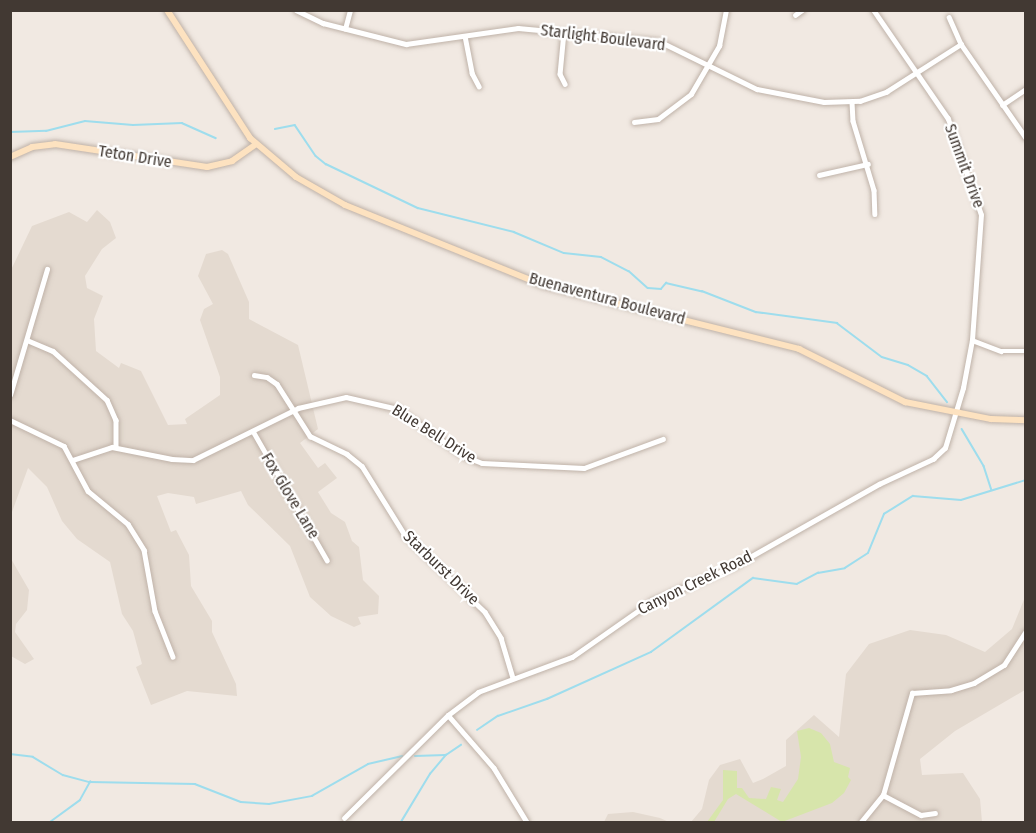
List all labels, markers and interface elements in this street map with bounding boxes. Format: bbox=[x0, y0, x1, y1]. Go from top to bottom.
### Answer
street label: Starlight Boulevard bbox=[539, 21, 667, 55]
street label: Summit Drive bbox=[940, 121, 988, 211]
street label: Teton Drive bbox=[97, 142, 173, 172]
street label: Buenaventura Boulevard bbox=[527, 269, 687, 329]
street label: Blue Bell Drive bbox=[388, 400, 480, 468]
street label: Fox Glove Lane bbox=[257, 449, 323, 543]
street label: Starburst Drive bbox=[399, 527, 483, 609]
street label: Canyon Creek Road bbox=[635, 547, 755, 619]

